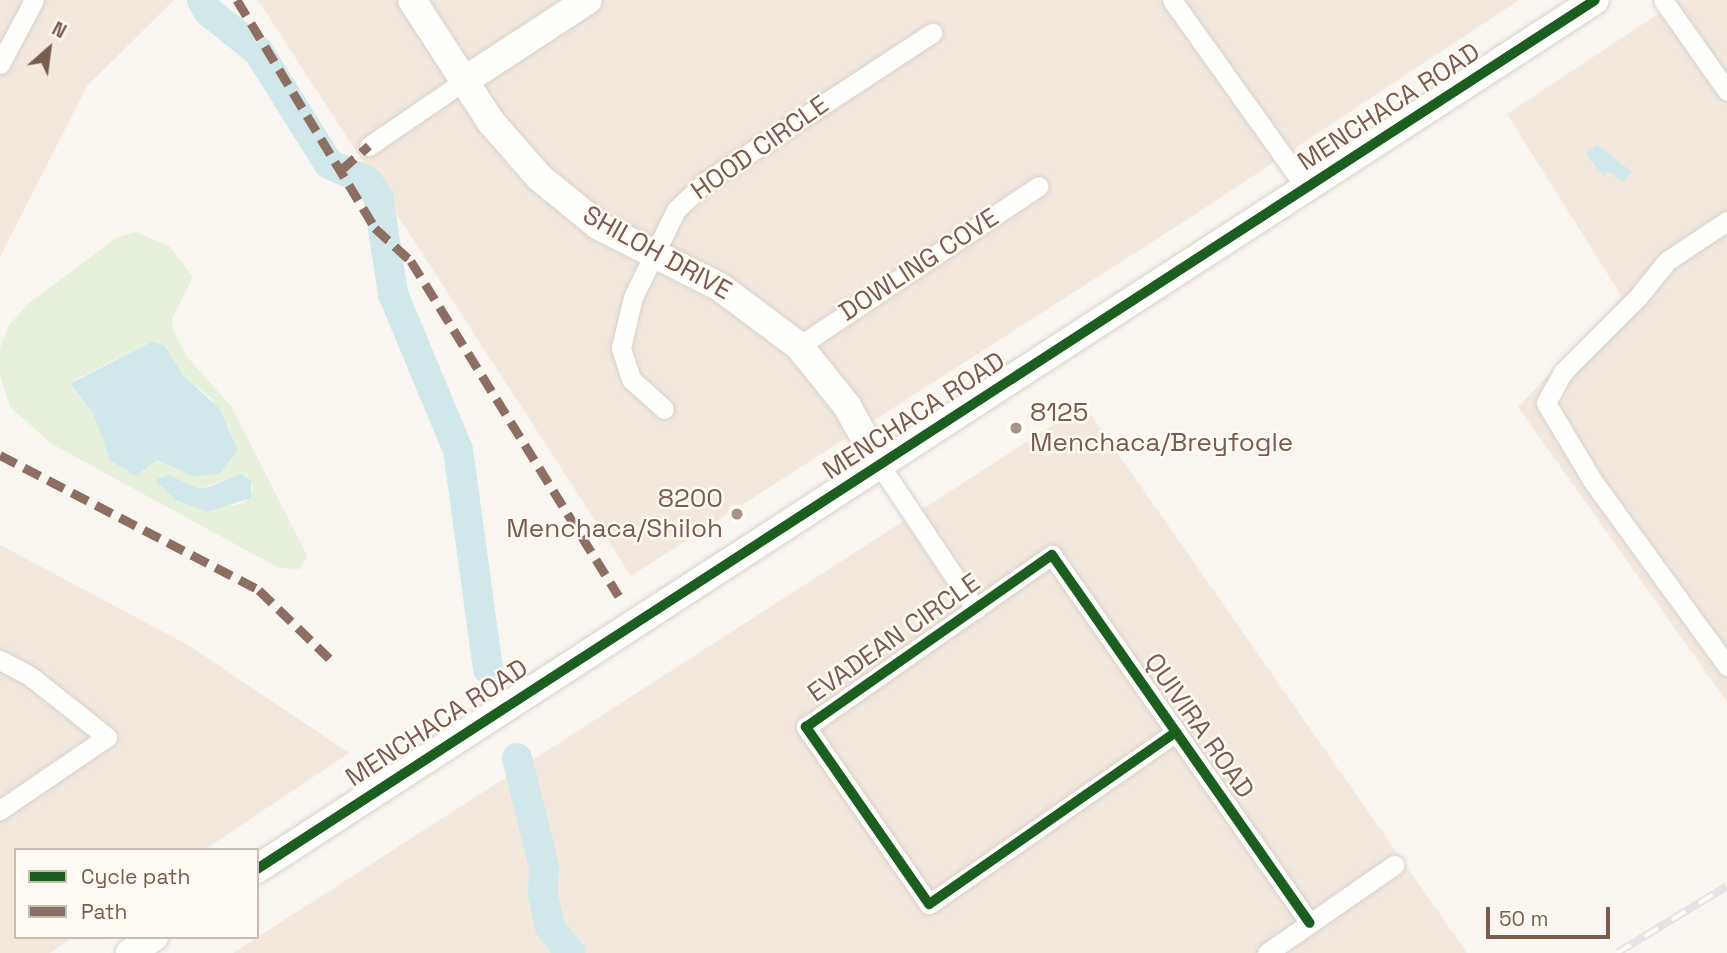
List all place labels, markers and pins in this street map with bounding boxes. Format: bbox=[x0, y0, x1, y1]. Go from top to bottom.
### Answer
place label: 8125 Menchaca/Breyfogle bbox=[1030, 397, 1293, 458]
marker: 8125 Menchaca/Breyfogle bbox=[1008, 420, 1024, 436]
place label: 8200 Menchaca/Shiloh bbox=[506, 483, 723, 544]
marker: 8200 Menchaca/Shiloh bbox=[729, 506, 745, 522]

